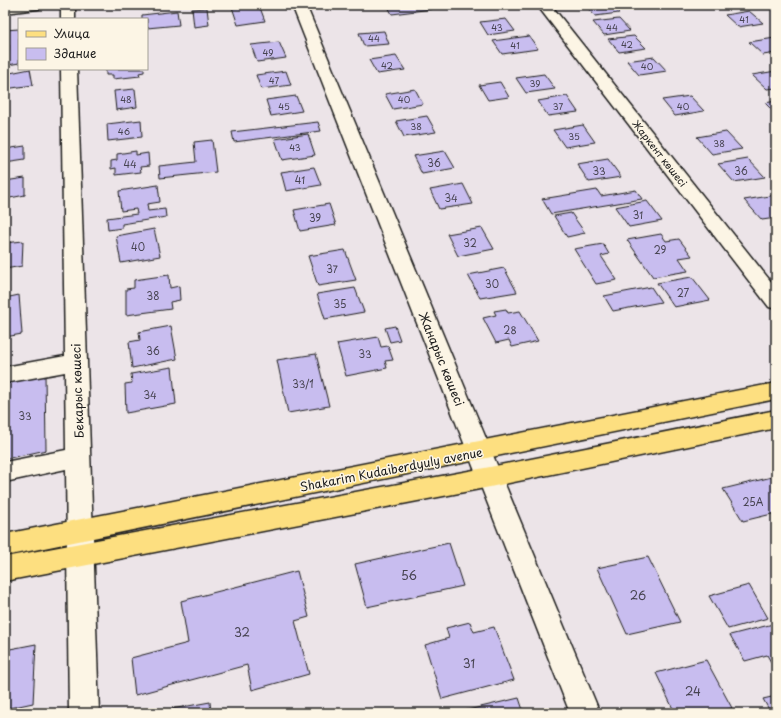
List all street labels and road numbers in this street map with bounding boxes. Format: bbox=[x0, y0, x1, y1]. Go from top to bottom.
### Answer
street label: Жаркент көшесі bbox=[629, 116, 691, 190]
street label: Жанарыс көшесі bbox=[415, 308, 469, 409]
street label: Бекарыс көшесі bbox=[66, 343, 88, 439]
street label: Shakarim Kudaiberdyuly avenue bbox=[298, 442, 484, 496]

